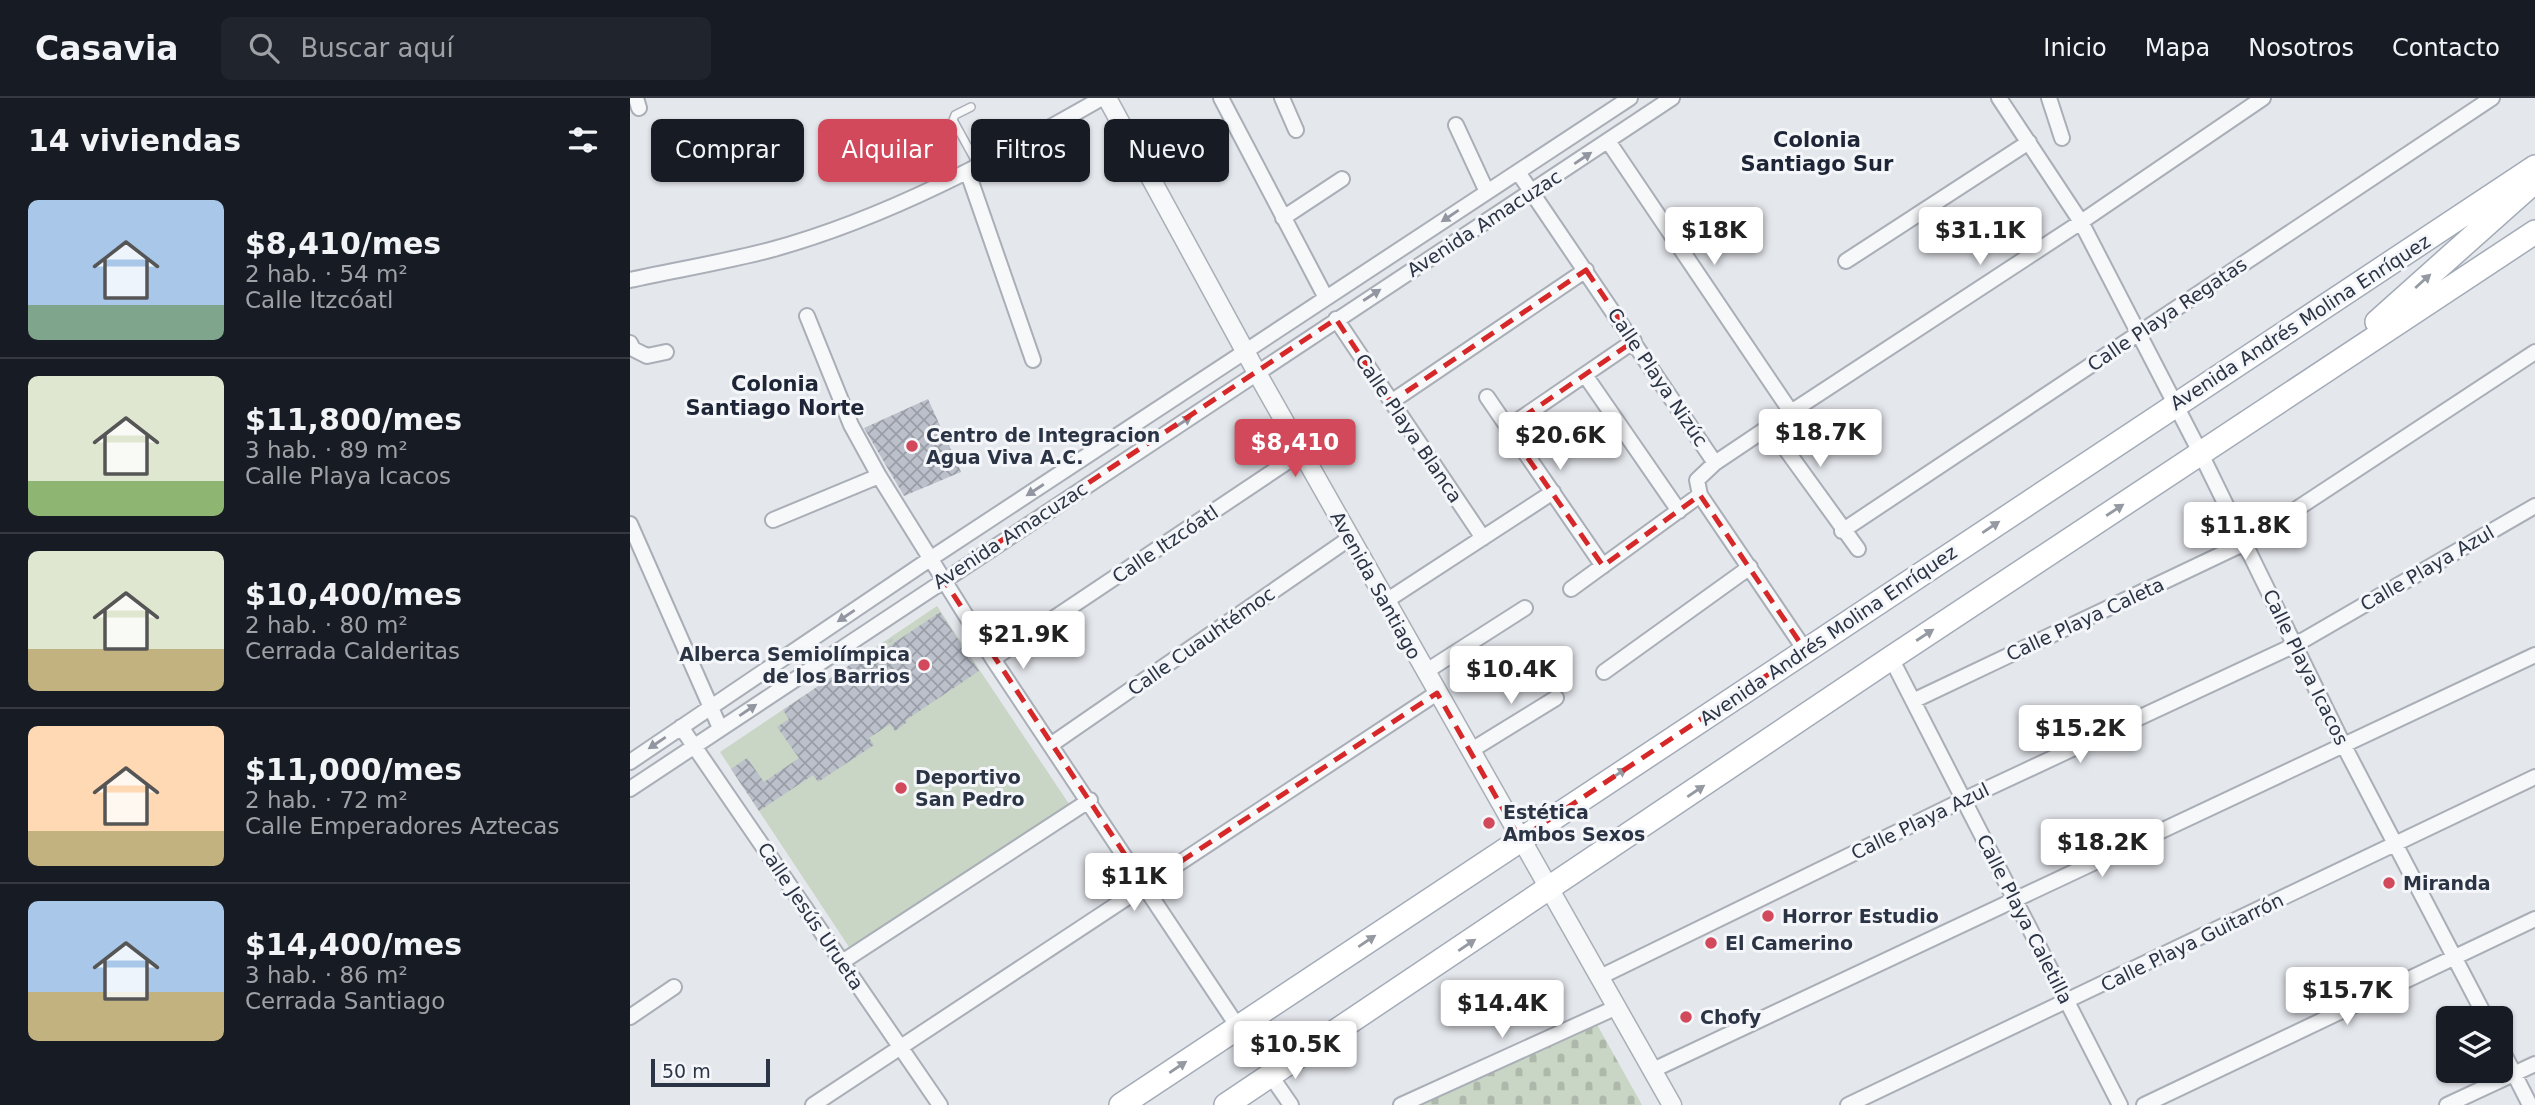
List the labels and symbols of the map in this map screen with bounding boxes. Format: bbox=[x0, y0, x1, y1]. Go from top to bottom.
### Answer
district label: Colonia Santiago Sur bbox=[1741, 128, 1894, 176]
one-way arrow bbox=[1574, 151, 1592, 165]
street label: Avenida Amacuzac bbox=[1403, 165, 1565, 281]
pin: $18K bbox=[1673, 208, 1755, 267]
pin: $31.1K bbox=[1923, 208, 2037, 267]
one-way arrow bbox=[1440, 210, 1460, 223]
street label: Avenida Andrés Molina Enríquez bbox=[2166, 230, 2434, 414]
street label: Calle Playa Regatas bbox=[2083, 253, 2251, 375]
one-way arrow bbox=[2414, 274, 2431, 290]
one-way arrow bbox=[1362, 289, 1381, 302]
street label: Calle Playa Nizúc bbox=[1603, 304, 1713, 450]
street label: Calle Playa Blanca bbox=[1351, 349, 1467, 507]
district label: Colonia Santiago Norte bbox=[685, 372, 865, 420]
pin: $18.7K bbox=[1763, 410, 1877, 469]
pin: $20.6K bbox=[1503, 412, 1617, 472]
one-way arrow bbox=[1173, 415, 1192, 428]
pin: $8,410 bbox=[1238, 420, 1352, 479]
place label: Centro de Integracion Agua Viva A.C. bbox=[926, 424, 1160, 468]
marker: Centro de Integracion Agua Viva A.C. bbox=[904, 438, 920, 454]
street label: Avenida Amacuzac bbox=[929, 477, 1091, 593]
one-way arrow bbox=[1026, 483, 1045, 496]
street label: Calle Itzcóatl bbox=[1108, 501, 1222, 587]
pin: $11.8K bbox=[2188, 503, 2302, 562]
one-way arrow bbox=[2105, 504, 2125, 517]
street label: Avenida Santiago bbox=[1326, 507, 1426, 663]
one-way arrow bbox=[1982, 520, 2000, 534]
street label: Calle Playa Azul bbox=[2356, 521, 2498, 615]
street label: Avenida Andrés Molina Enríquez bbox=[1695, 541, 1961, 729]
street label: Calle Playa Caleta bbox=[2003, 573, 2167, 665]
street label: Calle Cuauhtémoc bbox=[1123, 582, 1279, 700]
street label: Calle Playa Icacos bbox=[2259, 586, 2353, 748]
one-way arrow bbox=[837, 609, 855, 623]
pin: $21.9K bbox=[966, 612, 1080, 671]
one-way arrow bbox=[1915, 629, 1935, 642]
place label: Alberca Semiolímpica de los Barrios bbox=[679, 643, 910, 687]
pin: $10.4K bbox=[1454, 646, 1568, 706]
marker: Alberca Semiolímpica de los Barrios bbox=[916, 657, 932, 673]
one-way arrow bbox=[738, 703, 758, 716]
pin: $15.2K bbox=[2023, 706, 2137, 765]
one-way arrow bbox=[648, 737, 667, 750]
place label: Deportivo San Pedro bbox=[915, 766, 1024, 810]
one-way arrow bbox=[1608, 768, 1628, 781]
street label: Calle Playa Azul bbox=[1847, 778, 1993, 864]
marker: Deportivo San Pedro bbox=[893, 780, 909, 796]
one-way arrow bbox=[1686, 784, 1706, 797]
place label: Estética Ambos Sexos bbox=[1503, 801, 1645, 845]
marker: Estética Ambos Sexos bbox=[1481, 815, 1497, 831]
pin: $18.2K bbox=[2045, 820, 2159, 879]
street label: Calle Playa Caletilla bbox=[1973, 831, 2077, 1007]
street label: Calle Jesús Urueta bbox=[754, 838, 868, 994]
pin: $11K bbox=[1093, 854, 1175, 913]
place label: Miranda bbox=[2403, 872, 2491, 894]
marker: Miranda bbox=[2381, 875, 2397, 891]
street label: Calle Playa Guitarrón bbox=[2097, 888, 2287, 996]
place label: Horror Estudio bbox=[1782, 905, 1939, 927]
marker: Horror Estudio bbox=[1760, 908, 1776, 924]
place label: El Camerino bbox=[1725, 932, 1853, 954]
one-way arrow bbox=[1358, 934, 1376, 948]
marker: El Camerino bbox=[1703, 935, 1719, 951]
one-way arrow bbox=[1458, 938, 1476, 952]
pin: $15.7K bbox=[2290, 968, 2404, 1027]
pin: $14.4K bbox=[1445, 981, 1559, 1040]
place label: Chofy bbox=[1700, 1006, 1762, 1028]
marker: Chofy bbox=[1678, 1009, 1694, 1025]
pin: $10.5K bbox=[1238, 1021, 1352, 1081]
scale bar bbox=[651, 1056, 770, 1088]
one-way arrow bbox=[1168, 1061, 1188, 1074]

